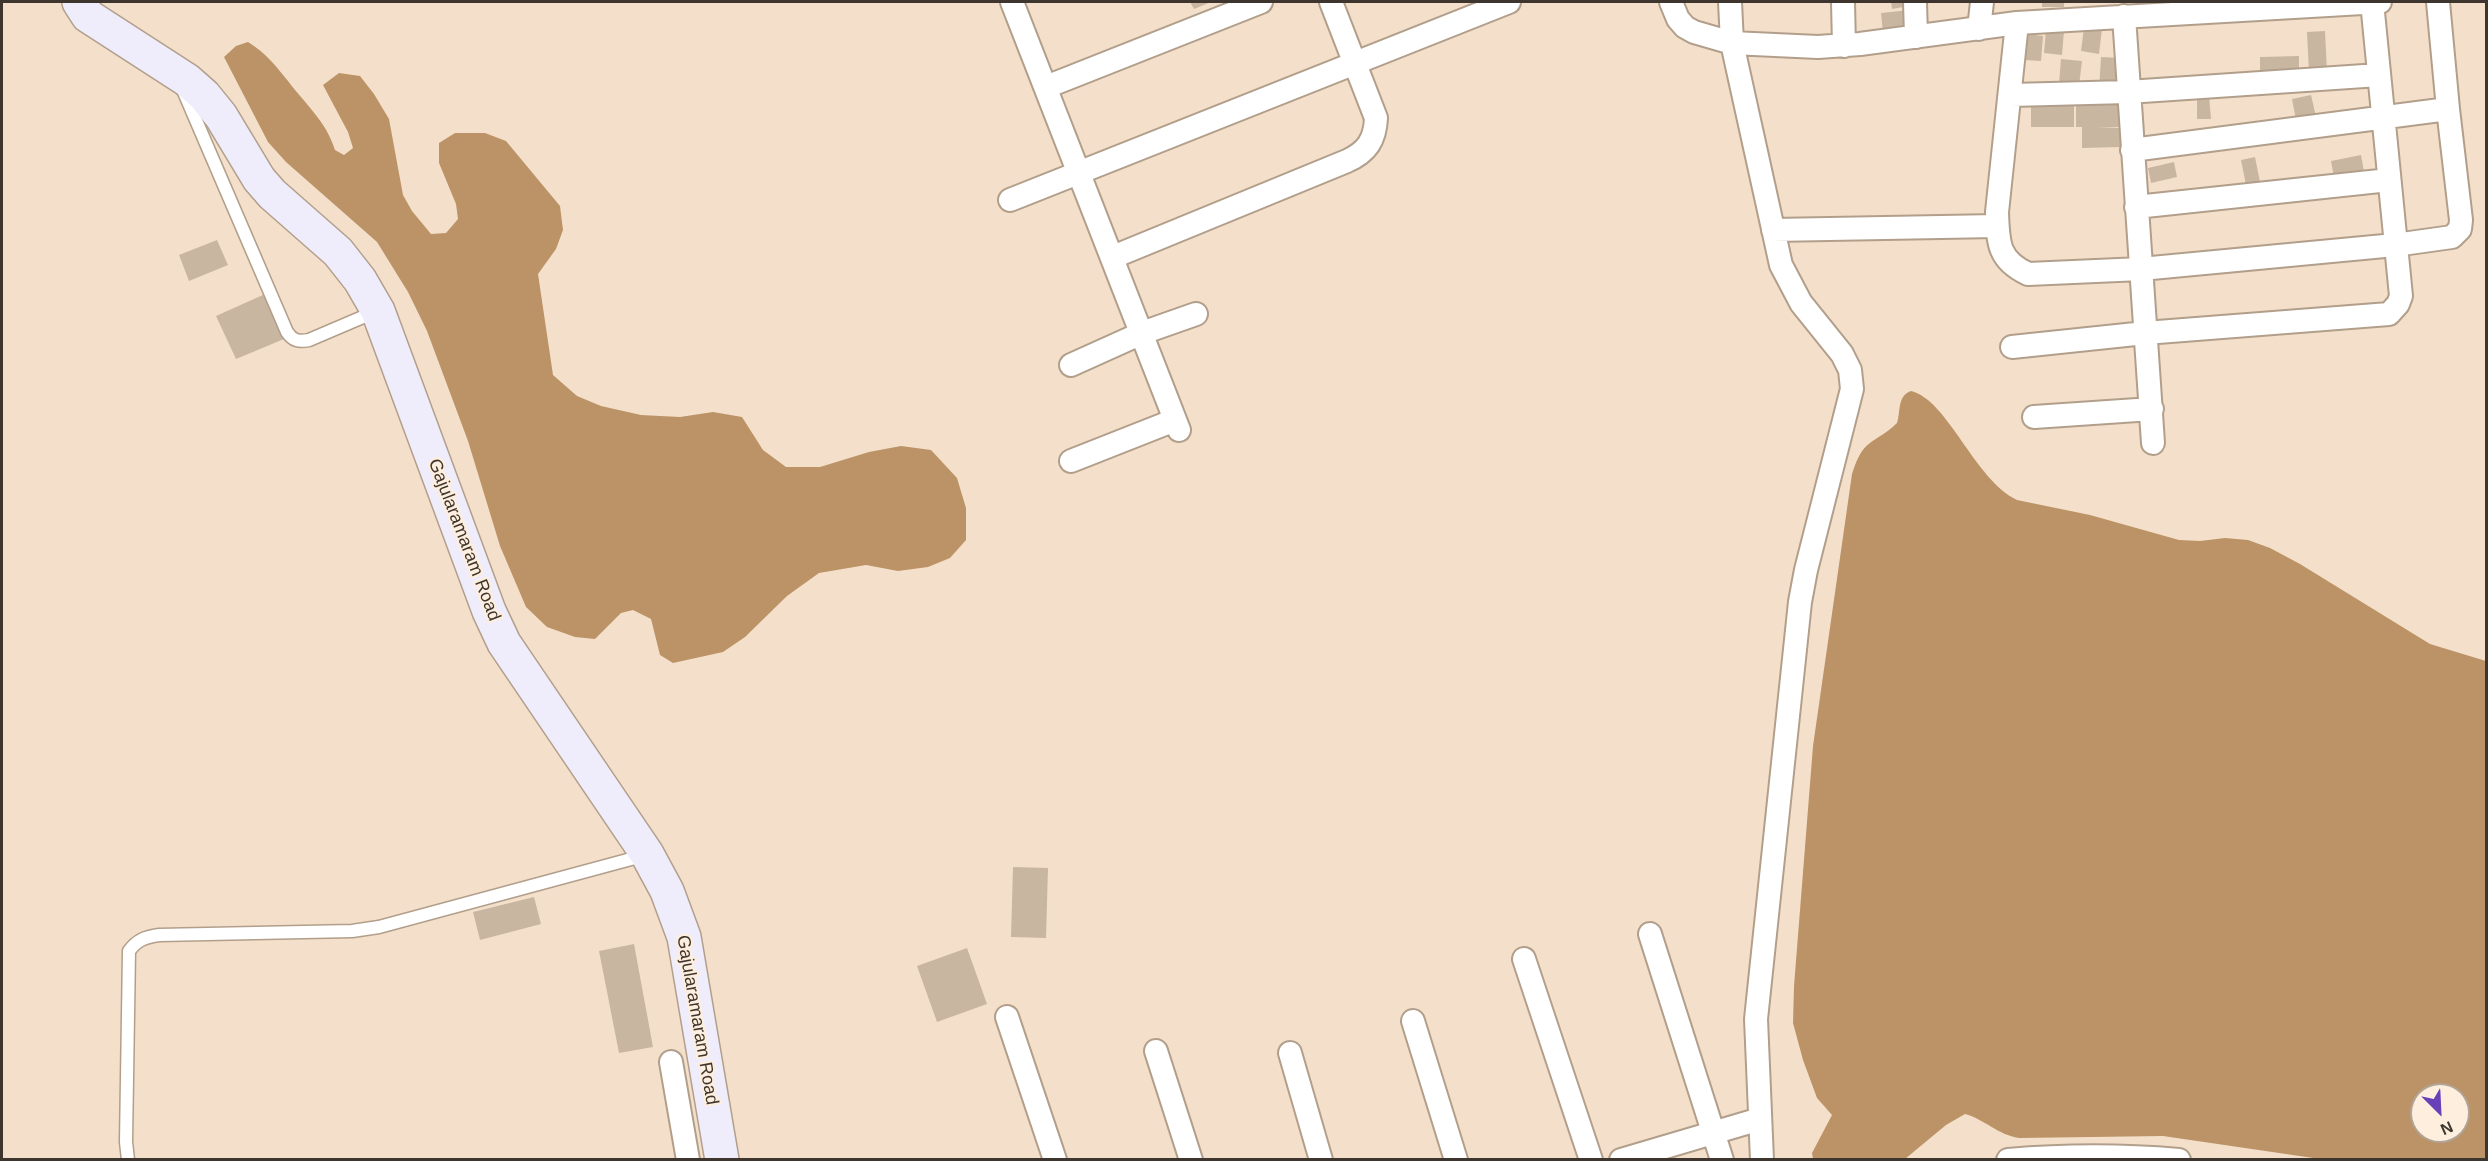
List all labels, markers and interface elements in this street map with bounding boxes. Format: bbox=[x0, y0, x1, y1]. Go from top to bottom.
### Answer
street label: Gajularamaram Road bbox=[423, 456, 505, 624]
street label: Gajularamaram Road bbox=[671, 933, 723, 1107]
north arrow bbox=[2410, 1083, 2470, 1143]
text: N bbox=[2438, 1118, 2455, 1138]

